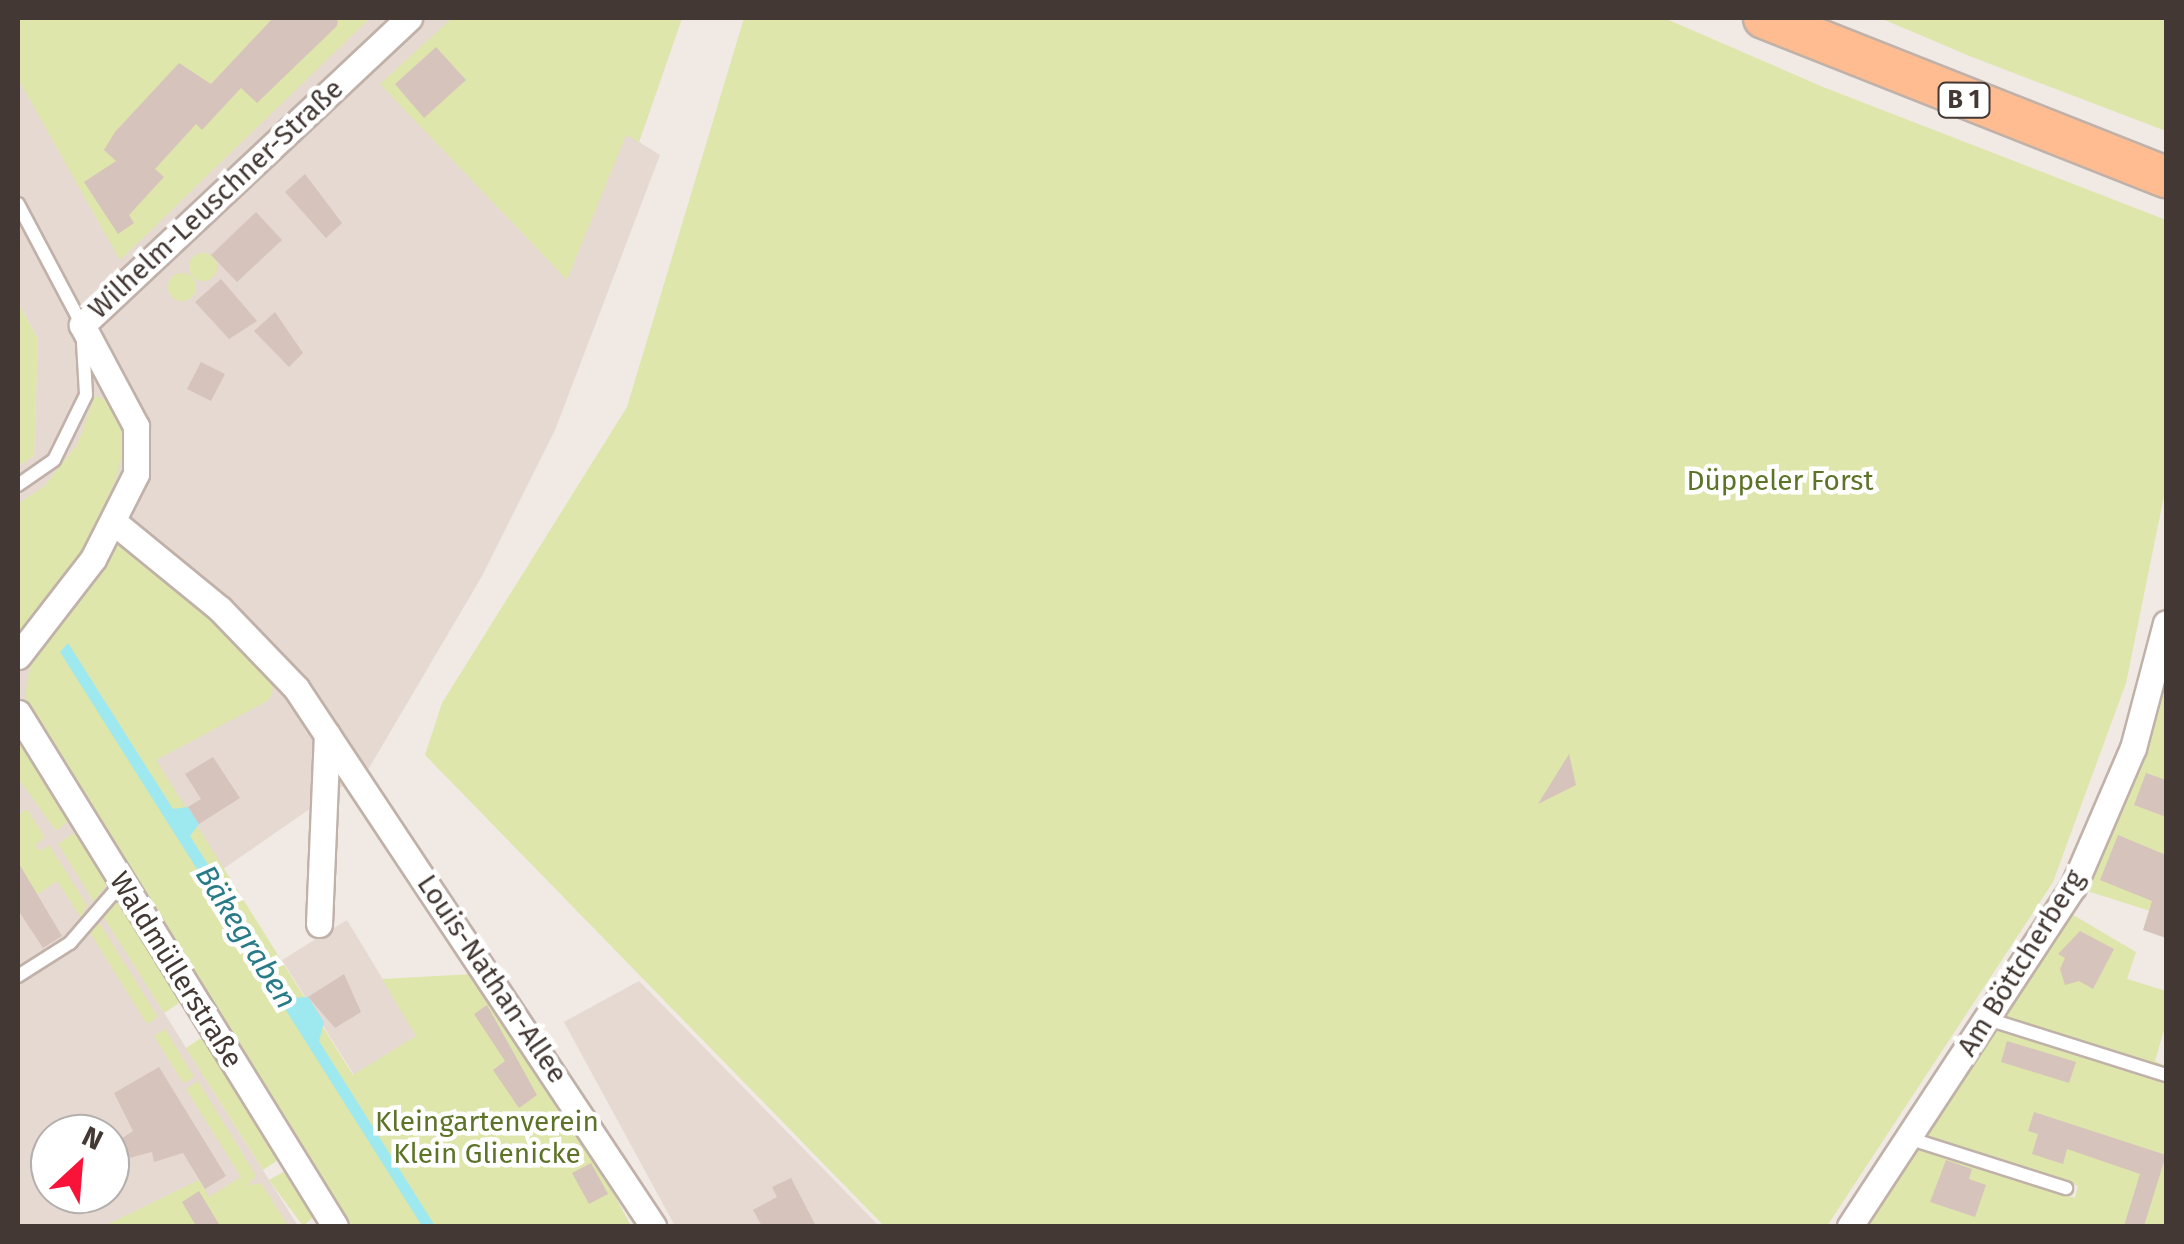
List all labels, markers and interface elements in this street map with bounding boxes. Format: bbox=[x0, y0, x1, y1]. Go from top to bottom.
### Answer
street label: Wilhelm-Leuschner-Straße bbox=[82, 72, 350, 326]
road number: B 1 bbox=[1936, 80, 1992, 120]
park label: Düppeler Forst bbox=[1686, 464, 1874, 498]
water label: Bäkegraben bbox=[188, 859, 304, 1015]
street label: Am Böttcherberg bbox=[1950, 864, 2092, 1062]
street label: Waldmüllerstraße bbox=[102, 866, 250, 1074]
street label: Louis-Nathan-Allee bbox=[410, 868, 574, 1090]
park label: Kleingartenverein Klein Glienicke bbox=[375, 1105, 599, 1171]
north arrow bbox=[30, 1114, 130, 1214]
text: N bbox=[77, 1119, 108, 1157]

